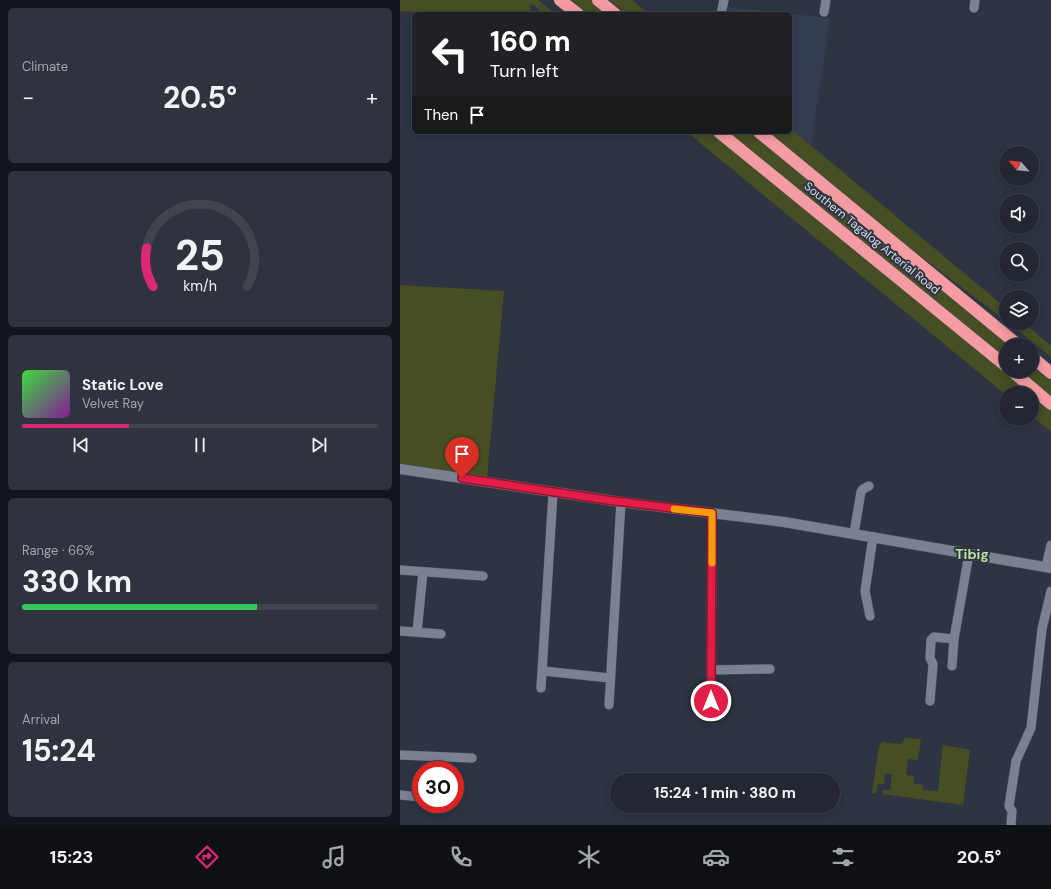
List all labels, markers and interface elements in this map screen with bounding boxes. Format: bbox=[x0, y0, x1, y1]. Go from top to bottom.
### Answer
text: 160 m bbox=[490, 23, 571, 60]
icon: left bbox=[424, 28, 476, 80]
text: Climate bbox=[22, 58, 68, 75]
text: Turn left bbox=[490, 59, 559, 83]
text: 20.5° bbox=[163, 78, 237, 117]
text: − bbox=[22, 83, 34, 112]
text: + bbox=[366, 83, 378, 112]
icon: arrive bbox=[466, 104, 488, 126]
text: Then bbox=[424, 105, 458, 125]
north arrow bbox=[999, 146, 1039, 186]
map controls bbox=[999, 146, 1039, 426]
street label: Southern Tagalog Arterial Road bbox=[801, 178, 943, 298]
button: sound bbox=[999, 194, 1039, 234]
text: 25 bbox=[175, 229, 225, 283]
button: search bbox=[999, 242, 1039, 282]
text: km/h bbox=[183, 277, 217, 295]
button: layers bbox=[999, 290, 1039, 330]
button: + bbox=[999, 338, 1039, 378]
text: Static Love bbox=[82, 375, 163, 395]
button: − bbox=[999, 386, 1039, 426]
text: Velvet Ray bbox=[82, 395, 144, 412]
icon: previous bbox=[70, 434, 92, 456]
icon: pause bbox=[189, 434, 211, 456]
icon: next bbox=[308, 434, 330, 456]
pin bbox=[445, 437, 479, 478]
icon: arrive bbox=[451, 443, 473, 465]
text: Range · 66% bbox=[22, 542, 94, 559]
district label: Tibig bbox=[955, 545, 989, 563]
text: 330 km bbox=[22, 562, 132, 601]
position arrow bbox=[690, 680, 732, 722]
text: Arrival bbox=[22, 711, 60, 728]
text: 15:24 bbox=[22, 731, 96, 770]
speed limit sign: 30 bbox=[412, 761, 464, 813]
text: 15:24 · 1 min · 380 m bbox=[654, 783, 796, 803]
icon: directions bbox=[193, 843, 221, 871]
icon: music bbox=[320, 843, 348, 871]
icon: phone bbox=[447, 843, 475, 871]
icon: climate bbox=[575, 843, 603, 871]
icon: car bbox=[702, 843, 730, 871]
icon: filters bbox=[829, 843, 857, 871]
text: 15:23 bbox=[50, 845, 93, 869]
text: 20.5° bbox=[957, 845, 1001, 869]

